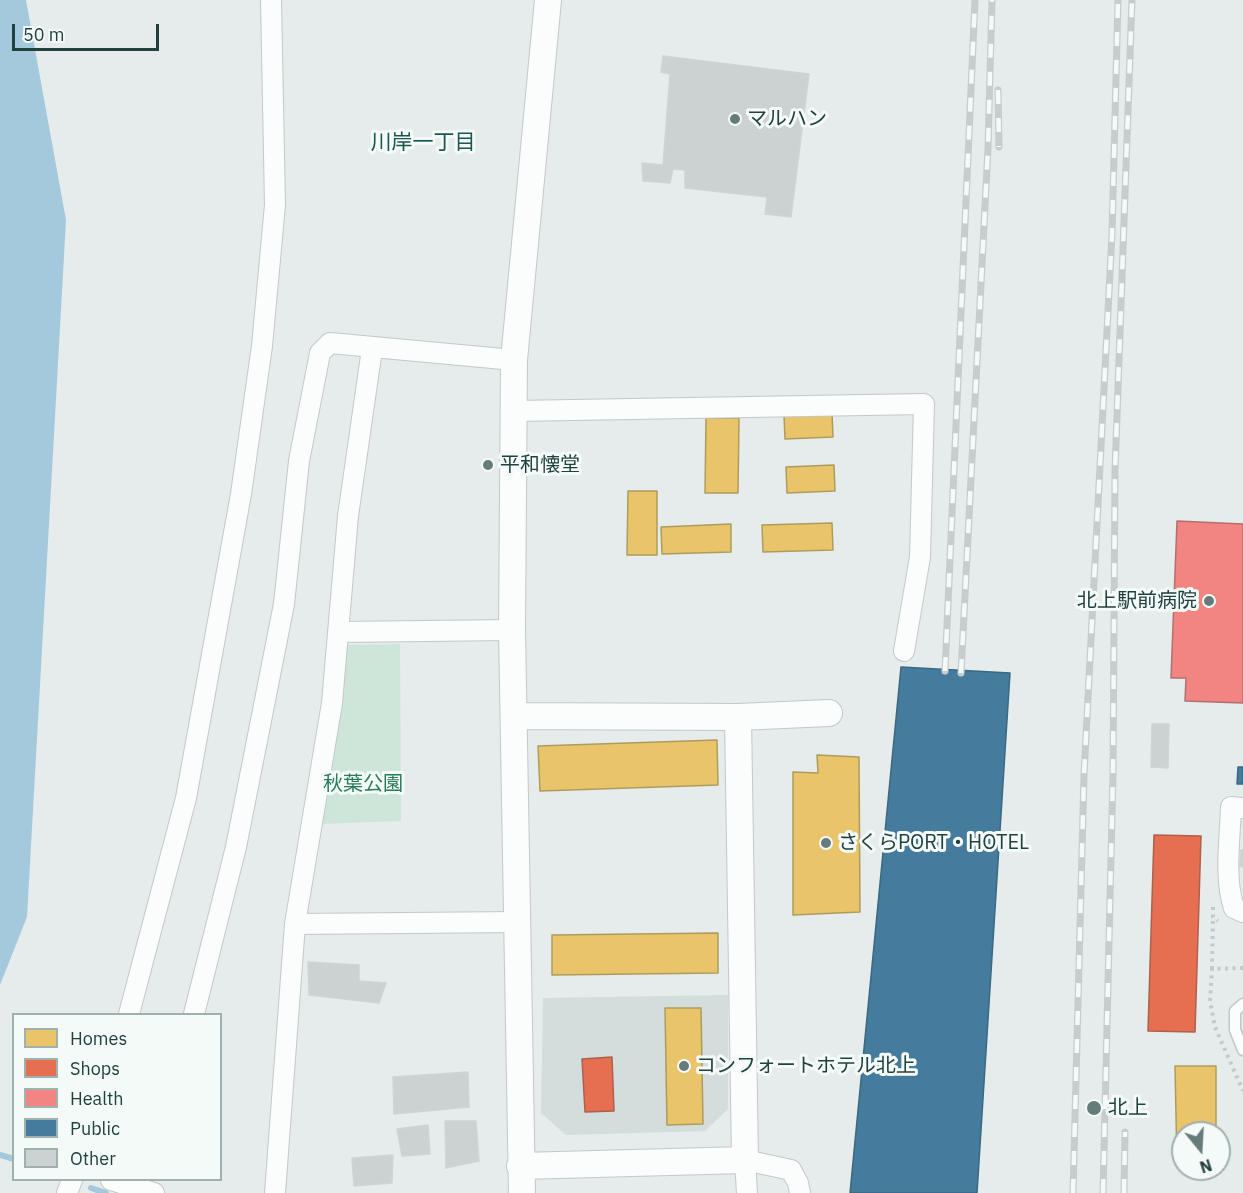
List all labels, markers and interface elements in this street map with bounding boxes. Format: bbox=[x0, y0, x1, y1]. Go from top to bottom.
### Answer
scale bar bbox=[15, 12, 162, 50]
text: 50 m bbox=[23, 23, 65, 46]
place label: マルハン bbox=[747, 107, 827, 131]
marker: マルハン bbox=[728, 112, 742, 126]
district label: 川岸一丁目 bbox=[371, 130, 475, 156]
place label: 平和懐堂 bbox=[500, 453, 580, 477]
marker: 平和懐堂 bbox=[481, 458, 495, 472]
place label: 北上駅前病院 bbox=[1077, 589, 1197, 613]
marker: 北上駅前病院 bbox=[1202, 594, 1216, 608]
park label: 秋葉公園 bbox=[323, 772, 403, 796]
place label: さくらPORT・HOTEL bbox=[838, 831, 1029, 855]
marker: さくらPORT・HOTEL bbox=[819, 836, 833, 850]
legend bbox=[12, 1013, 222, 1181]
text: Homes bbox=[70, 1027, 127, 1050]
place label: コンフォートホテル北上 bbox=[696, 1054, 916, 1078]
text: Shops bbox=[70, 1057, 120, 1080]
marker: コンフォートホテル北上 bbox=[677, 1059, 691, 1073]
text: Health bbox=[70, 1087, 124, 1110]
place label: 北上 bbox=[1108, 1096, 1148, 1120]
marker: 北上 bbox=[1085, 1099, 1103, 1117]
text: Public bbox=[70, 1117, 120, 1140]
north arrow bbox=[1171, 1121, 1231, 1181]
text: Other bbox=[70, 1147, 116, 1170]
text: N bbox=[1197, 1155, 1215, 1178]

